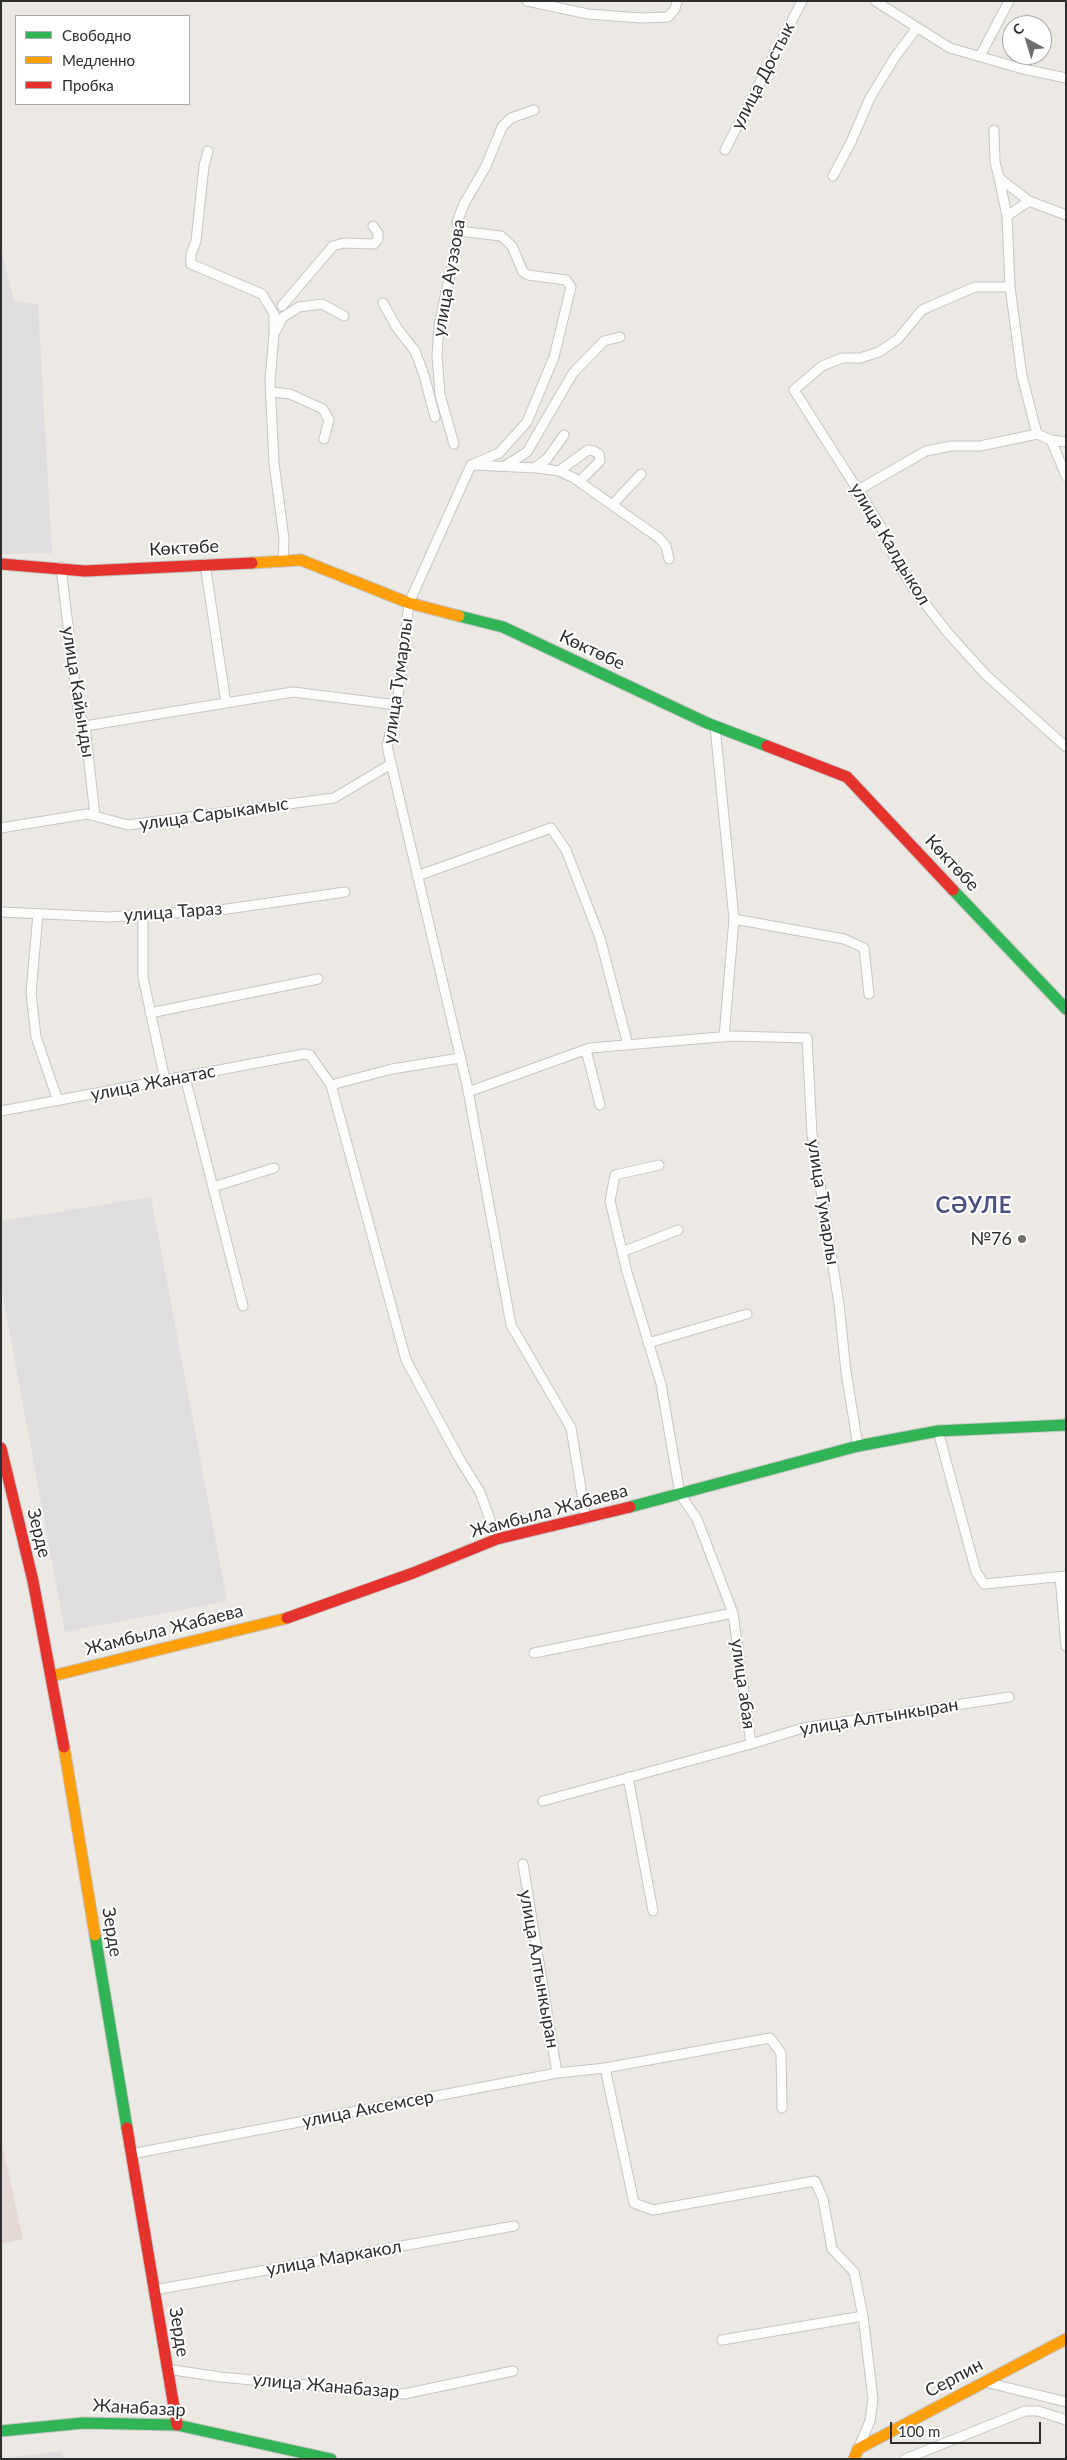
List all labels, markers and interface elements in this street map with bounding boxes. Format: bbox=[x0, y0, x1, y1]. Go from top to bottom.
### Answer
legend bbox=[15, 15, 190, 105]
north arrow bbox=[1002, 15, 1052, 65]
street label: улица Достык bbox=[727, 19, 799, 133]
text: С bbox=[1009, 19, 1027, 38]
text: Свободно bbox=[62, 26, 131, 44]
text: Медленно bbox=[62, 51, 135, 69]
text: Пробка bbox=[62, 76, 114, 94]
street label: улица Ауэзова bbox=[428, 217, 470, 339]
street label: улица Калдыкол bbox=[845, 479, 935, 609]
street label: Көктөбе bbox=[149, 535, 219, 561]
street label: улица Тумарлы bbox=[378, 617, 418, 745]
street label: улица Кайынды bbox=[57, 625, 99, 759]
street label: Көктөбе bbox=[556, 625, 628, 675]
street label: улица Сарыкамыс bbox=[138, 793, 290, 835]
street label: Көктөбе bbox=[920, 830, 984, 896]
street label: улица Тараз bbox=[123, 898, 223, 926]
street label: улица Жанатас bbox=[89, 1060, 217, 1106]
street label: улица Тумарлы bbox=[802, 1138, 844, 1266]
district label: СӘУЛЕ bbox=[935, 1193, 1013, 1219]
place label: №76 bbox=[970, 1228, 1012, 1250]
marker: №76 bbox=[1016, 1233, 1028, 1245]
street label: Жамбыла Жабаева bbox=[468, 1480, 630, 1542]
street label: Зерде bbox=[22, 1506, 56, 1560]
street label: Жамбыла Жабаева bbox=[83, 1600, 245, 1660]
street label: улица абая bbox=[726, 1637, 760, 1731]
street label: улица Алтынкыран bbox=[798, 1694, 960, 1740]
street label: улица Алтынкыран bbox=[514, 1888, 564, 2050]
street label: Зерде bbox=[97, 1906, 127, 1958]
street label: улица Аксемсер bbox=[300, 2086, 436, 2132]
street label: улица Маркакол bbox=[265, 2235, 403, 2281]
street label: Зерде bbox=[164, 2306, 194, 2358]
street label: Серпин bbox=[922, 2354, 986, 2402]
street label: улица Жанабазар bbox=[252, 2369, 400, 2403]
street label: Жанабазар bbox=[92, 2395, 186, 2421]
scale bar bbox=[892, 2412, 1043, 2444]
text: 100 m bbox=[898, 2422, 940, 2440]

